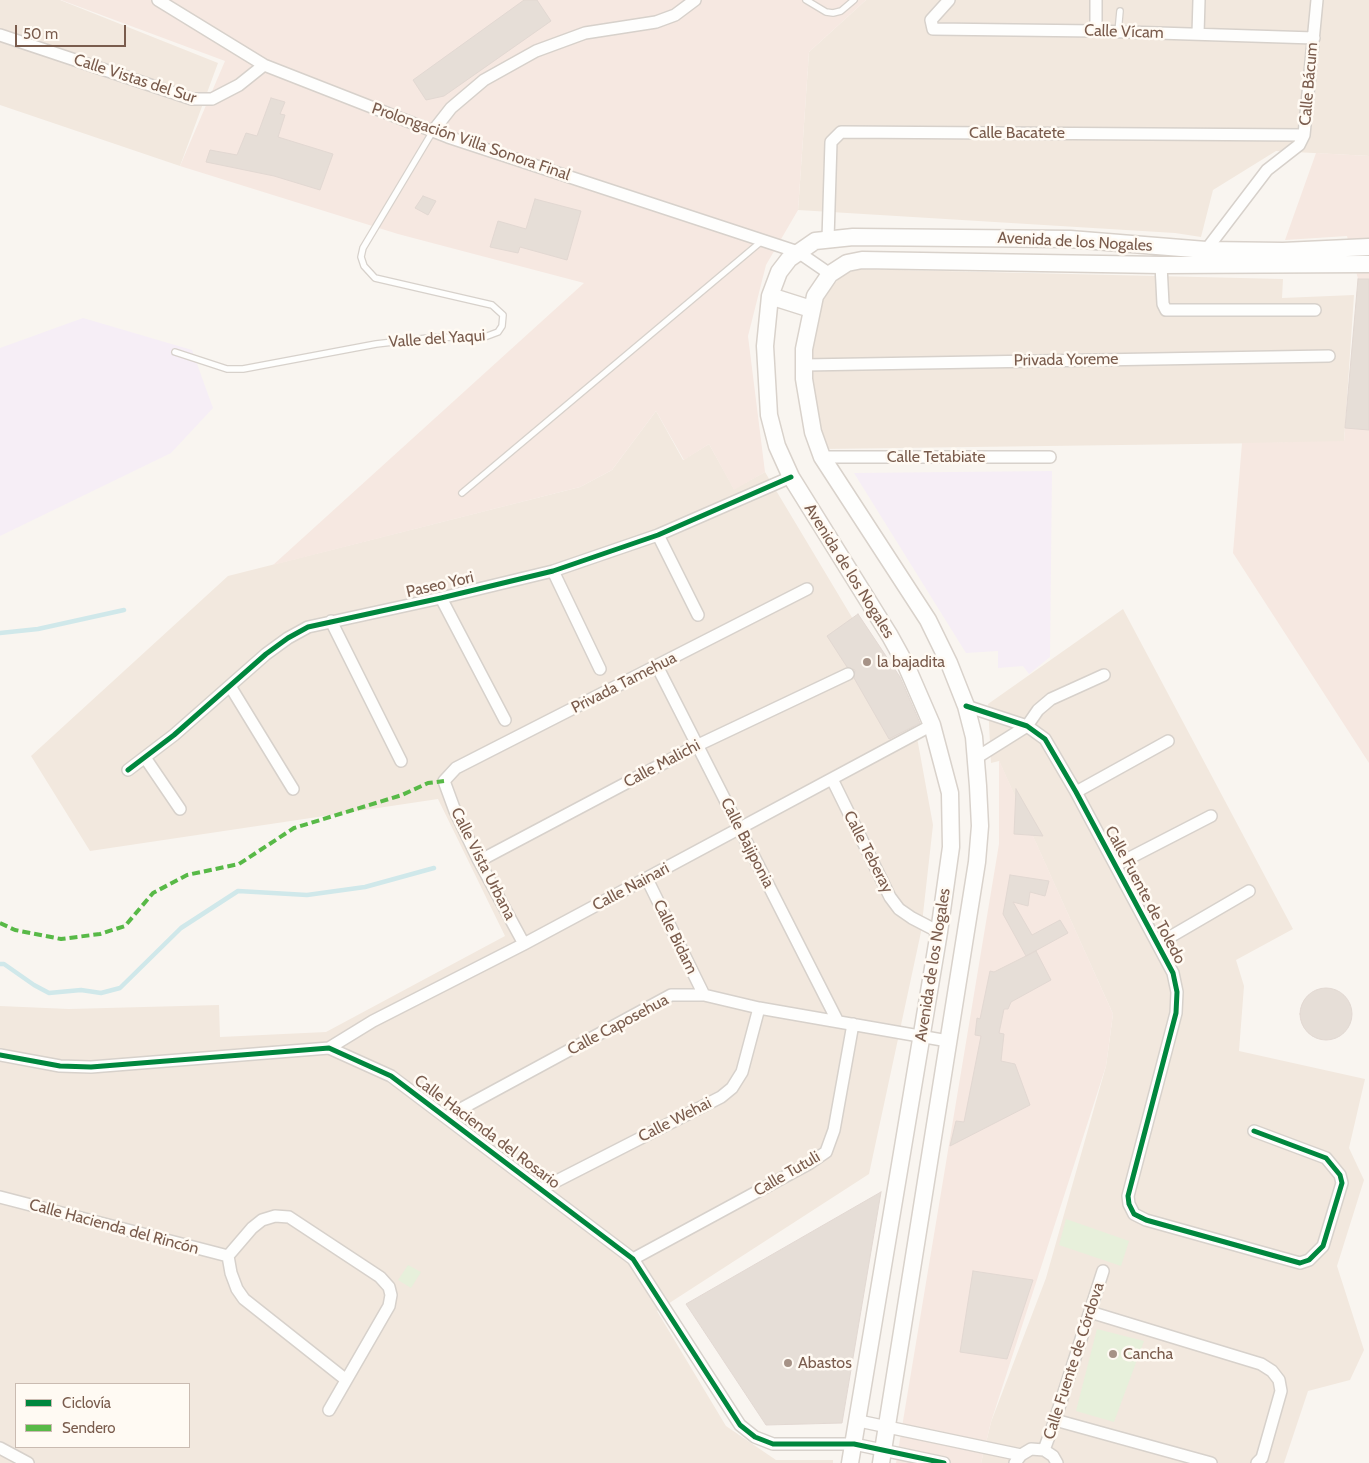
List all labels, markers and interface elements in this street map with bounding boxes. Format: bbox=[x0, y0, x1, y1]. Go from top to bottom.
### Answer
scale bar bbox=[18, 15, 129, 47]
street label: Calle Vícam bbox=[1084, 21, 1164, 43]
text: 50 m bbox=[23, 25, 58, 43]
street label: Calle Bácum bbox=[1296, 41, 1322, 127]
street label: Calle Vistas del Sur bbox=[71, 50, 199, 108]
street label: Prolongación Villa Sonora Final bbox=[369, 99, 573, 185]
street label: Calle Bacatete bbox=[969, 123, 1065, 143]
street label: Avenida de los Nogales bbox=[997, 228, 1153, 256]
street label: Valle del Yaqui bbox=[388, 326, 486, 352]
street label: Privada Yoreme bbox=[1013, 349, 1119, 371]
street label: Calle Tetabiate bbox=[887, 447, 985, 467]
street label: Avenida de los Nogales bbox=[800, 500, 898, 642]
street label: Paseo Yori bbox=[404, 568, 476, 602]
street label: Privada Tamehua bbox=[568, 648, 680, 718]
place label: la bajadita bbox=[877, 652, 945, 672]
marker: la bajadita bbox=[861, 656, 873, 668]
street label: Calle Malichi bbox=[620, 736, 704, 792]
street label: Calle Bajiponia bbox=[716, 795, 778, 891]
street label: Calle Vista Urbana bbox=[446, 805, 520, 923]
street label: Calle Teberay bbox=[839, 808, 897, 896]
street label: Calle Fuente de Toledo bbox=[1101, 823, 1189, 967]
street label: Calle Nainari bbox=[589, 859, 673, 915]
street label: Avenida de los Nogales bbox=[911, 887, 955, 1043]
street label: Calle Bidam bbox=[649, 897, 701, 977]
street label: Calle Caposehua bbox=[564, 990, 672, 1060]
street label: Calle Hacienda del Rosario bbox=[410, 1071, 564, 1193]
street label: Calle Wehai bbox=[635, 1093, 715, 1147]
street label: Calle Tutuli bbox=[750, 1147, 824, 1201]
street label: Calle Hacienda del Rincón bbox=[27, 1195, 201, 1259]
street label: Calle Fuente de Córdova bbox=[1040, 1280, 1108, 1442]
place label: Cancha bbox=[1123, 1344, 1173, 1364]
marker: Cancha bbox=[1107, 1348, 1119, 1360]
place label: Abastos bbox=[798, 1353, 852, 1373]
marker: Abastos bbox=[782, 1357, 794, 1369]
legend bbox=[15, 1383, 190, 1448]
text: Ciclovía bbox=[62, 1394, 111, 1412]
text: Sendero bbox=[62, 1419, 116, 1437]

